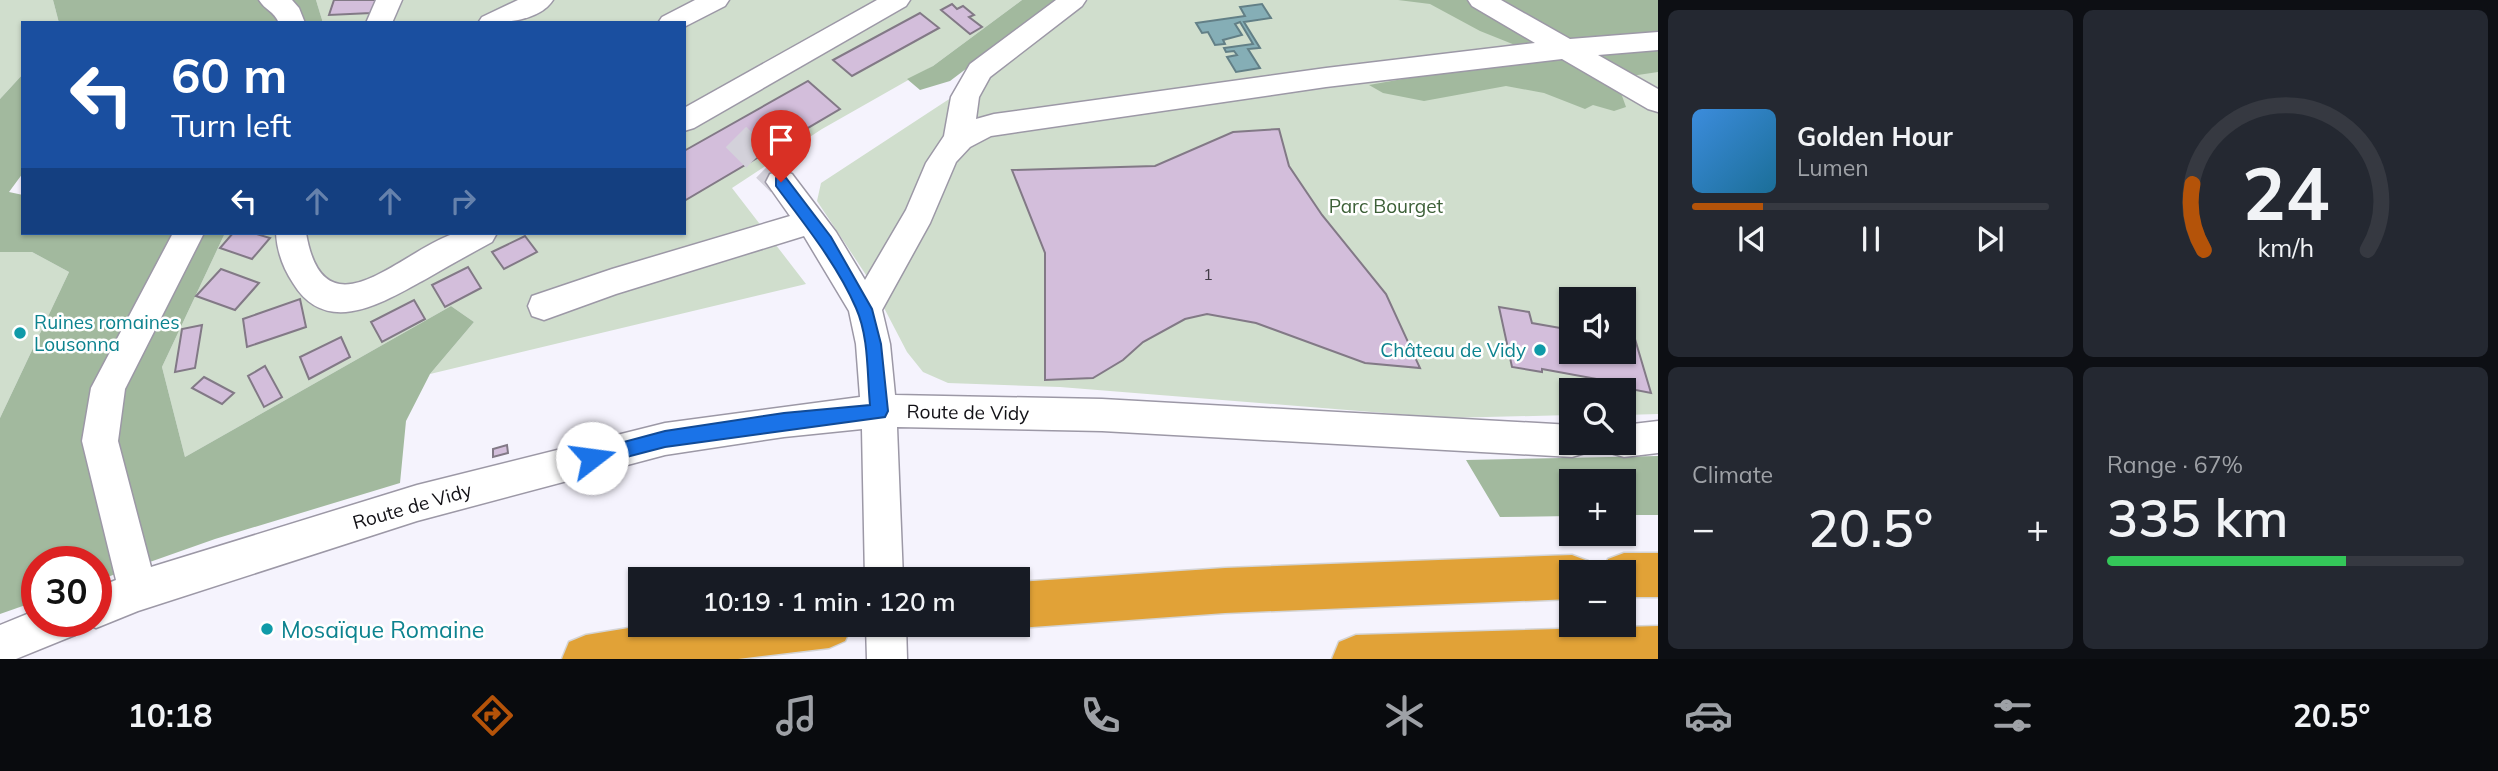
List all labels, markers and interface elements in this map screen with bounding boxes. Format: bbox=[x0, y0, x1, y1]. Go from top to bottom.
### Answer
text: 60 m bbox=[171, 44, 287, 105]
icon: left bbox=[56, 49, 147, 140]
text: Turn left bbox=[171, 105, 291, 145]
pin bbox=[751, 110, 811, 182]
text: Golden Hour bbox=[1797, 120, 1953, 153]
icon: arrive bbox=[762, 121, 800, 159]
text: 24 bbox=[2242, 147, 2329, 238]
text: Lumen bbox=[1797, 153, 1869, 182]
icon: left bbox=[225, 182, 263, 220]
icon: ahead bbox=[298, 182, 336, 220]
icon: ahead bbox=[371, 182, 409, 220]
icon: right bbox=[444, 182, 482, 220]
park label: Parc Bourget bbox=[1329, 194, 1444, 218]
icon: previous bbox=[1733, 220, 1771, 258]
icon: pause bbox=[1852, 220, 1890, 258]
icon: next bbox=[1971, 220, 2009, 258]
text: km/h bbox=[2257, 232, 2314, 263]
house number: 1 bbox=[1203, 264, 1213, 284]
map controls bbox=[1559, 287, 1636, 637]
button: sound bbox=[1559, 287, 1636, 364]
place label: Ruines romaines Lousonna bbox=[34, 310, 180, 356]
marker: Ruines romaines Lousonna bbox=[12, 325, 28, 341]
place label: Château de Vidy bbox=[1380, 338, 1526, 362]
marker: Château de Vidy bbox=[1532, 342, 1548, 358]
button: search bbox=[1559, 378, 1636, 455]
street label: Route de Vidy bbox=[907, 399, 1029, 425]
position arrow bbox=[555, 421, 629, 495]
text: Range · 67% bbox=[2107, 450, 2243, 479]
text: Climate bbox=[1692, 460, 1773, 489]
button: + bbox=[1559, 469, 1636, 546]
street label: Route de Vidy bbox=[350, 478, 474, 534]
text: 335 km bbox=[2107, 485, 2288, 550]
text: 20.5° bbox=[1808, 495, 1933, 560]
text: − bbox=[1692, 504, 1715, 552]
text: + bbox=[2026, 504, 2049, 552]
speed limit sign: 30 bbox=[21, 546, 112, 637]
button: − bbox=[1559, 560, 1636, 637]
text: 10:19 · 1 min · 120 m bbox=[702, 585, 956, 618]
place label: Mosaïque Romaine bbox=[281, 615, 484, 644]
marker: Mosaïque Romaine bbox=[259, 621, 275, 637]
icon: directions bbox=[468, 691, 517, 740]
icon: music bbox=[772, 691, 821, 740]
icon: phone bbox=[1076, 691, 1125, 740]
icon: climate bbox=[1380, 691, 1429, 740]
icon: car bbox=[1684, 691, 1733, 740]
icon: filters bbox=[1988, 691, 2037, 740]
text: 10:18 bbox=[128, 695, 212, 735]
text: 20.5° bbox=[2293, 695, 2370, 735]

